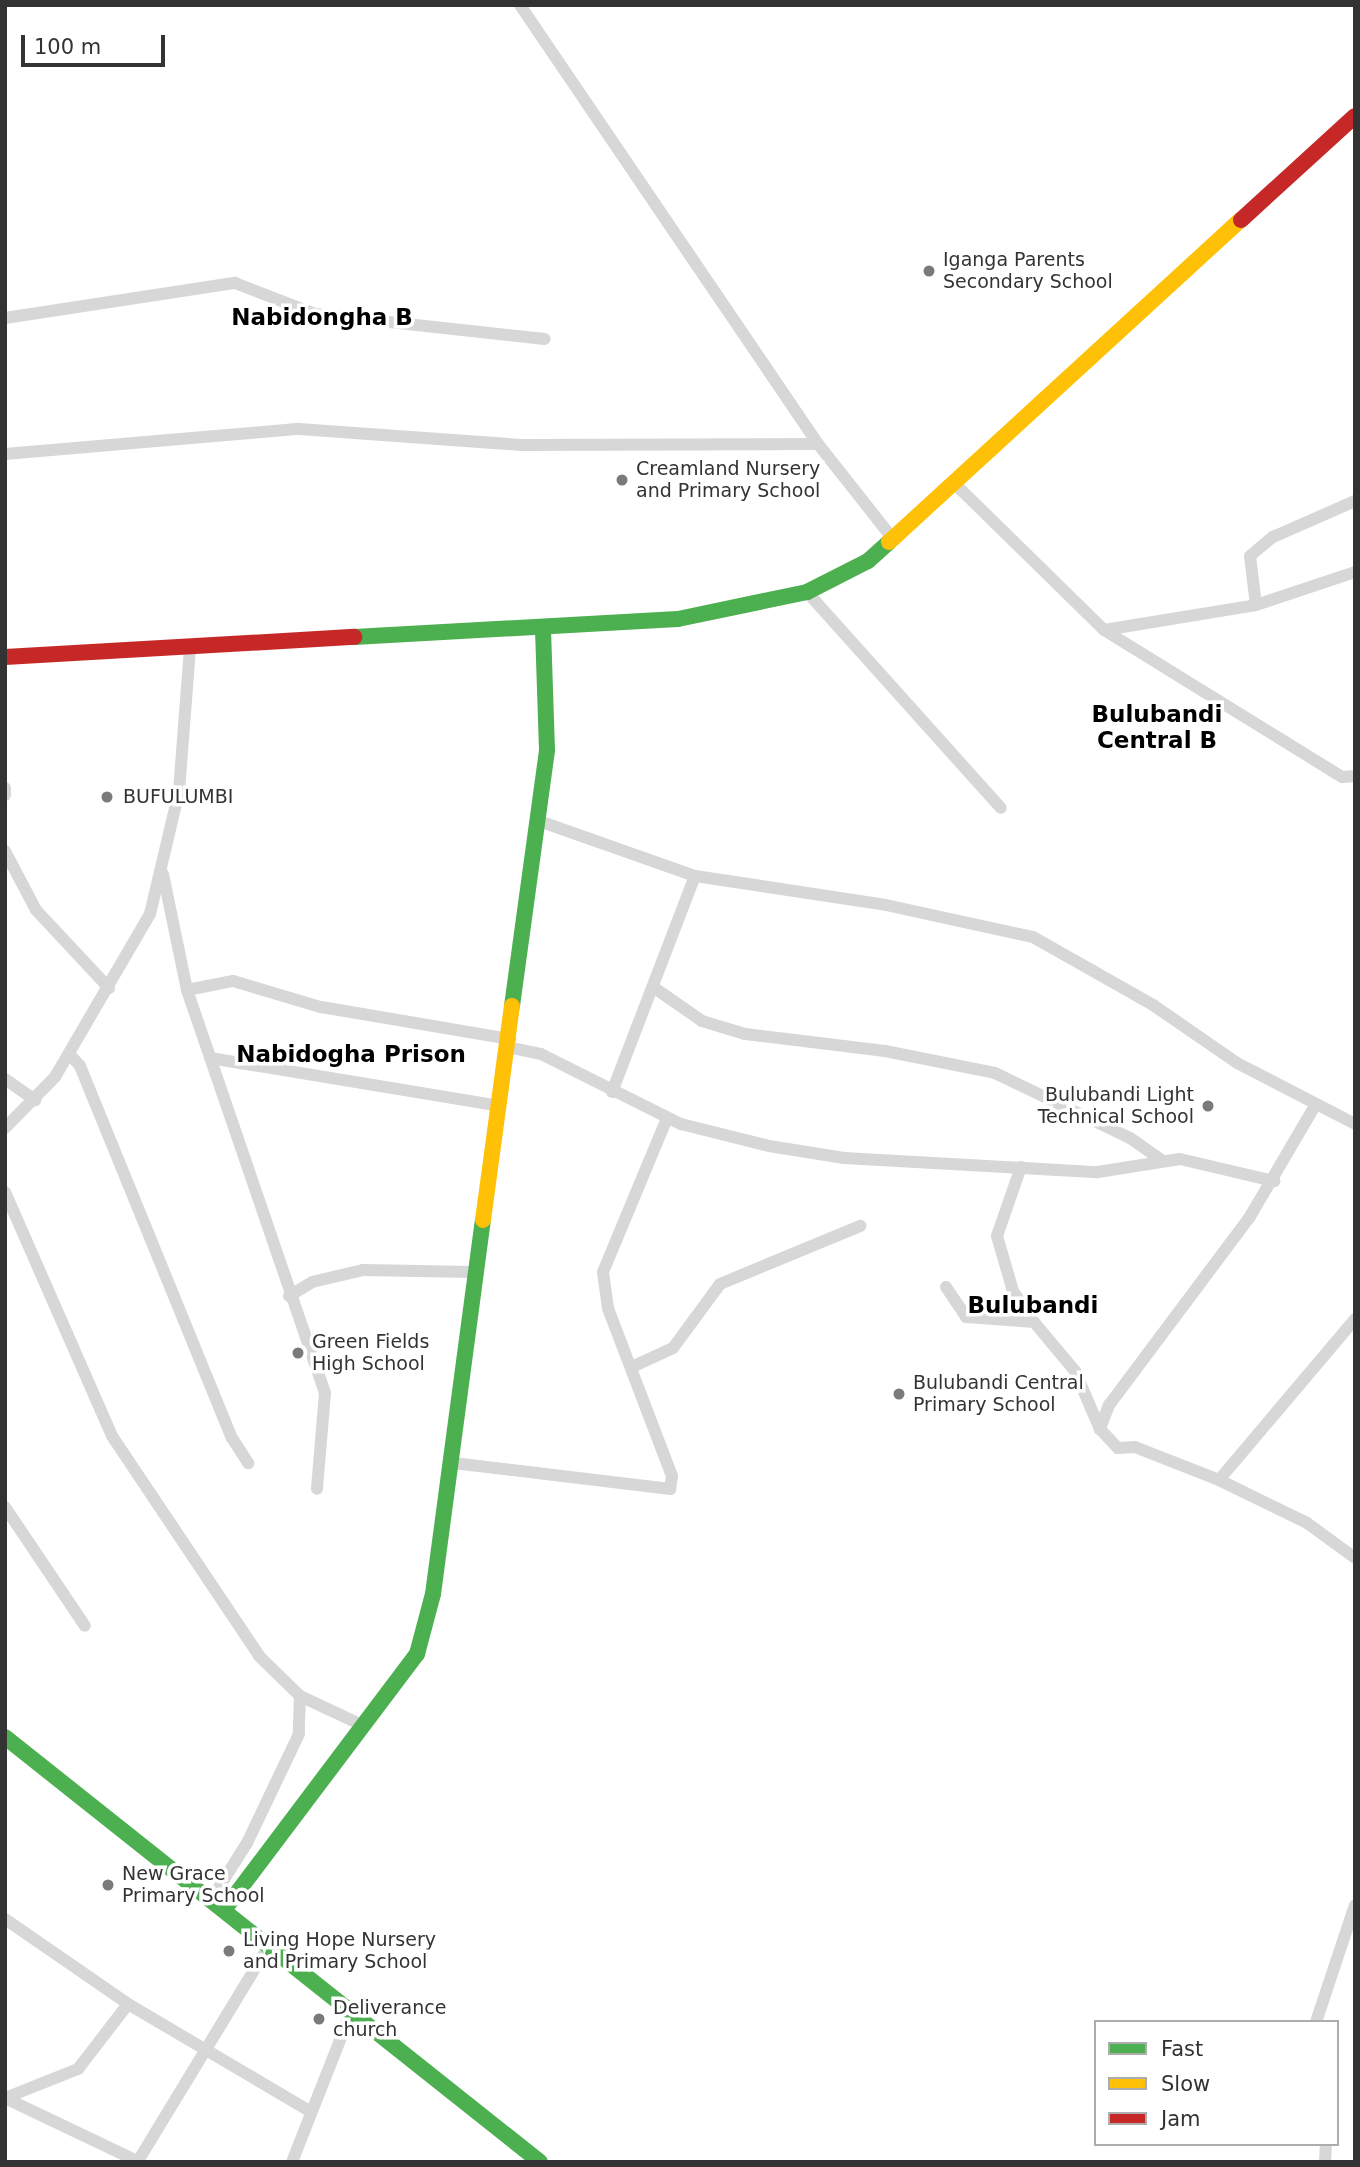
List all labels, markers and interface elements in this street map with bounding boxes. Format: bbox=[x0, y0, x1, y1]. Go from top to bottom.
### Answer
scale bar bbox=[24, 21, 168, 65]
text: 100 m bbox=[34, 35, 101, 59]
place label: Iganga Parents Secondary School bbox=[943, 249, 1113, 293]
marker: Iganga Parents Secondary School bbox=[921, 263, 937, 279]
district label: Nabidongha B bbox=[231, 303, 413, 331]
place label: Creamland Nursery and Primary School bbox=[636, 458, 820, 502]
marker: Creamland Nursery and Primary School bbox=[614, 472, 630, 488]
district label: Bulubandi Central B bbox=[1092, 700, 1222, 754]
place label: BUFULUMBI bbox=[123, 786, 233, 808]
marker: BUFULUMBI bbox=[97, 787, 117, 807]
district label: Nabidogha Prison bbox=[236, 1040, 466, 1068]
place label: Bulubandi Light Technical School bbox=[1038, 1084, 1194, 1128]
marker: Bulubandi Light Technical School bbox=[1200, 1098, 1216, 1114]
district label: Bulubandi bbox=[968, 1291, 1098, 1319]
place label: Green Fields High School bbox=[312, 1331, 429, 1375]
marker: Green Fields High School bbox=[290, 1345, 306, 1361]
place label: Bulubandi Central Primary School bbox=[913, 1372, 1084, 1416]
marker: Bulubandi Central Primary School bbox=[891, 1386, 907, 1402]
place label: New Grace Primary School bbox=[122, 1863, 265, 1907]
marker: New Grace Primary School bbox=[100, 1877, 116, 1893]
place label: Living Hope Nursery and Primary School bbox=[243, 1929, 436, 1973]
marker: Living Hope Nursery and Primary School bbox=[221, 1943, 237, 1959]
place label: Deliverance church bbox=[333, 1997, 446, 2041]
marker: Deliverance church bbox=[311, 2011, 327, 2027]
legend bbox=[1094, 2020, 1339, 2146]
text: Fast bbox=[1161, 2037, 1203, 2061]
text: Slow bbox=[1161, 2072, 1210, 2096]
text: Jam bbox=[1161, 2107, 1201, 2131]

